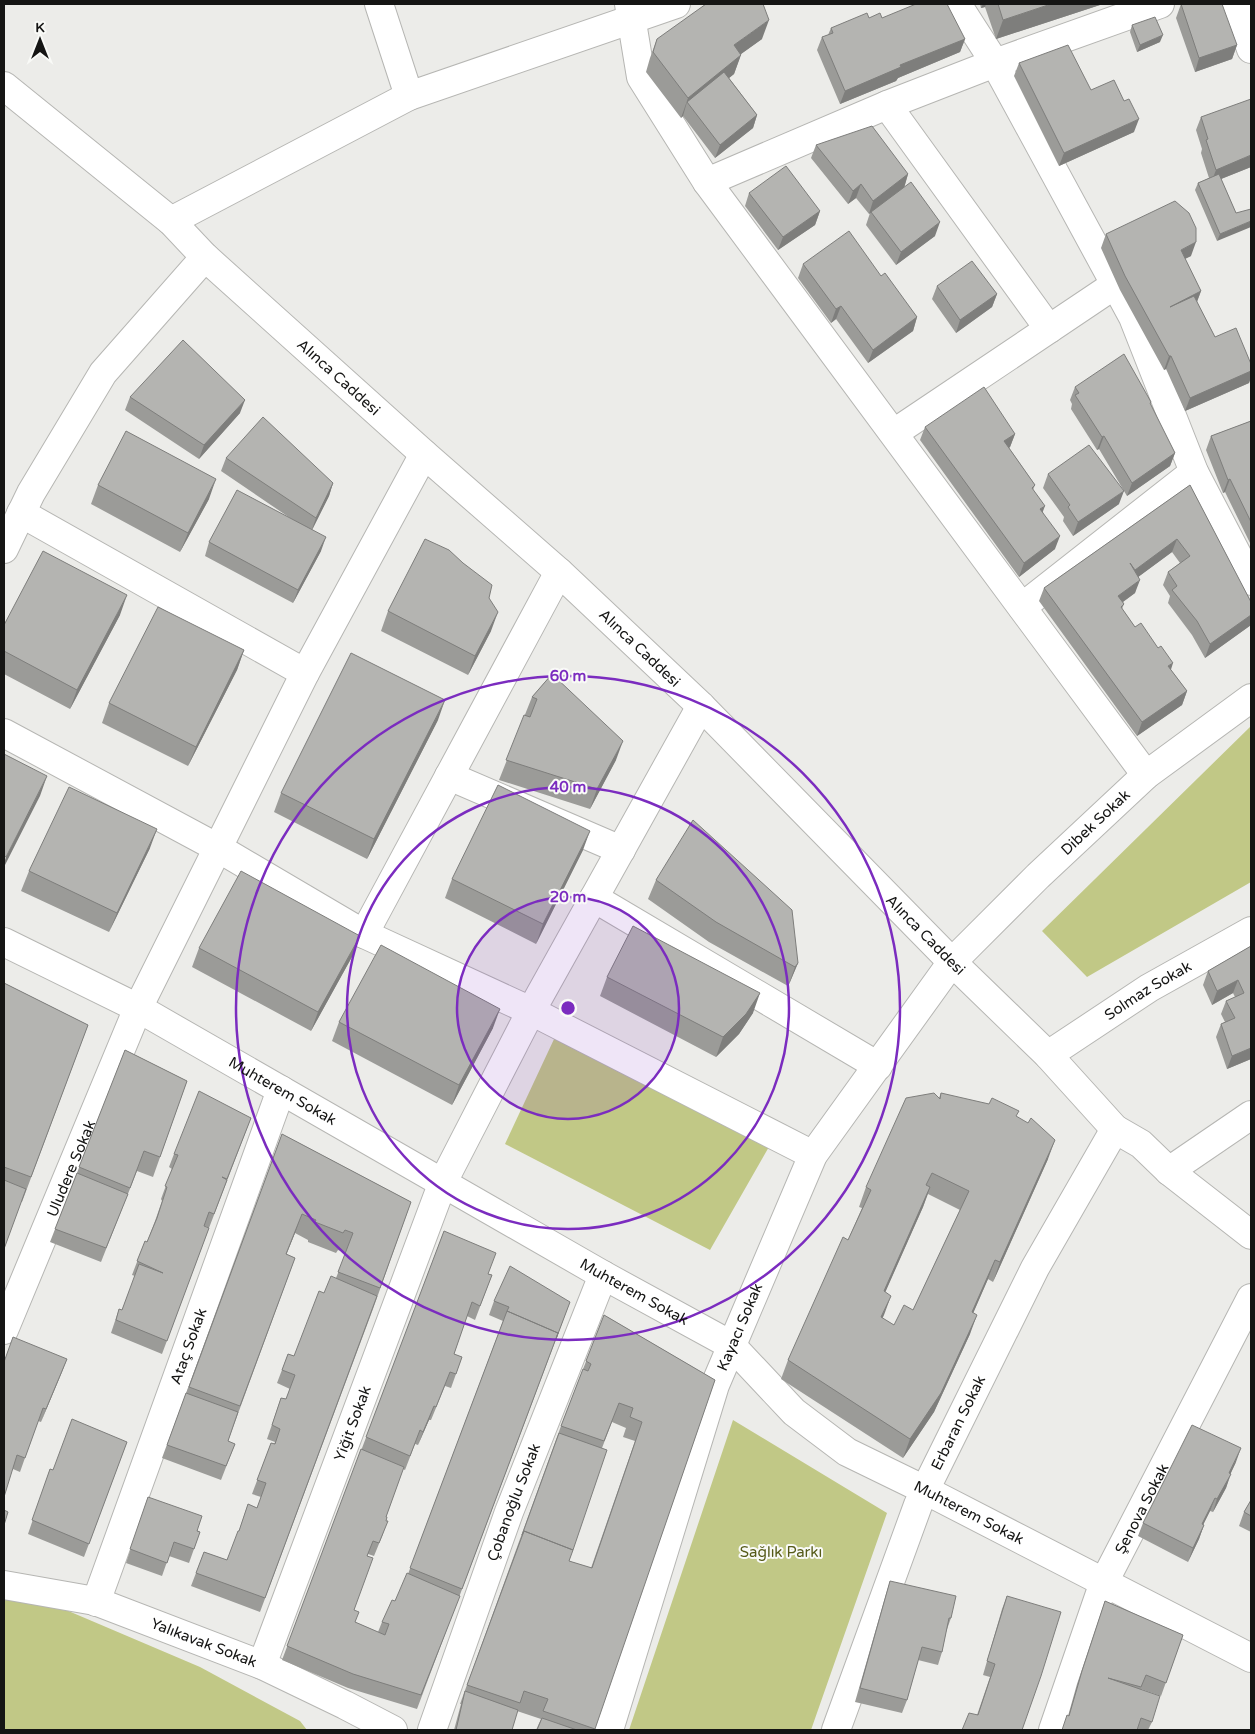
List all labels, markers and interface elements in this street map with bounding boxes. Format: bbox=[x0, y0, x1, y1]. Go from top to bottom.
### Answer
north arrow bbox=[15, 15, 65, 65]
text: K bbox=[35, 19, 45, 36]
street label: Alınca Caddesi bbox=[293, 335, 384, 419]
street label: Alınca Caddesi bbox=[595, 605, 684, 691]
text: 60 m bbox=[550, 667, 586, 685]
text: 40 m bbox=[550, 778, 586, 796]
street label: Dibek Sokak bbox=[1057, 786, 1134, 859]
text: 20 m bbox=[550, 888, 586, 906]
street label: Alınca Caddesi bbox=[882, 891, 969, 979]
street label: Solmaz Sokak bbox=[1101, 957, 1195, 1024]
centre of rings bbox=[559, 999, 577, 1017]
street label: Muhterem Sokak bbox=[225, 1053, 340, 1129]
street label: Uludere Sokak bbox=[43, 1117, 99, 1219]
street label: Muhterem Sokak bbox=[577, 1255, 692, 1329]
street label: Kayacı Sokak bbox=[713, 1280, 766, 1373]
street label: Ataç Sokak bbox=[166, 1306, 210, 1387]
street label: Erbaran Sokak bbox=[927, 1373, 989, 1473]
street label: Yiğit Sokak bbox=[330, 1383, 375, 1464]
street label: Çobanoğlu Sokak bbox=[483, 1441, 544, 1564]
street label: Şenova Sokak bbox=[1111, 1461, 1173, 1557]
street label: Muhterem Sokak bbox=[911, 1477, 1027, 1548]
park label: Sağlık Parkı bbox=[740, 1543, 822, 1561]
street label: Yalıkavak Sokak bbox=[148, 1614, 259, 1671]

